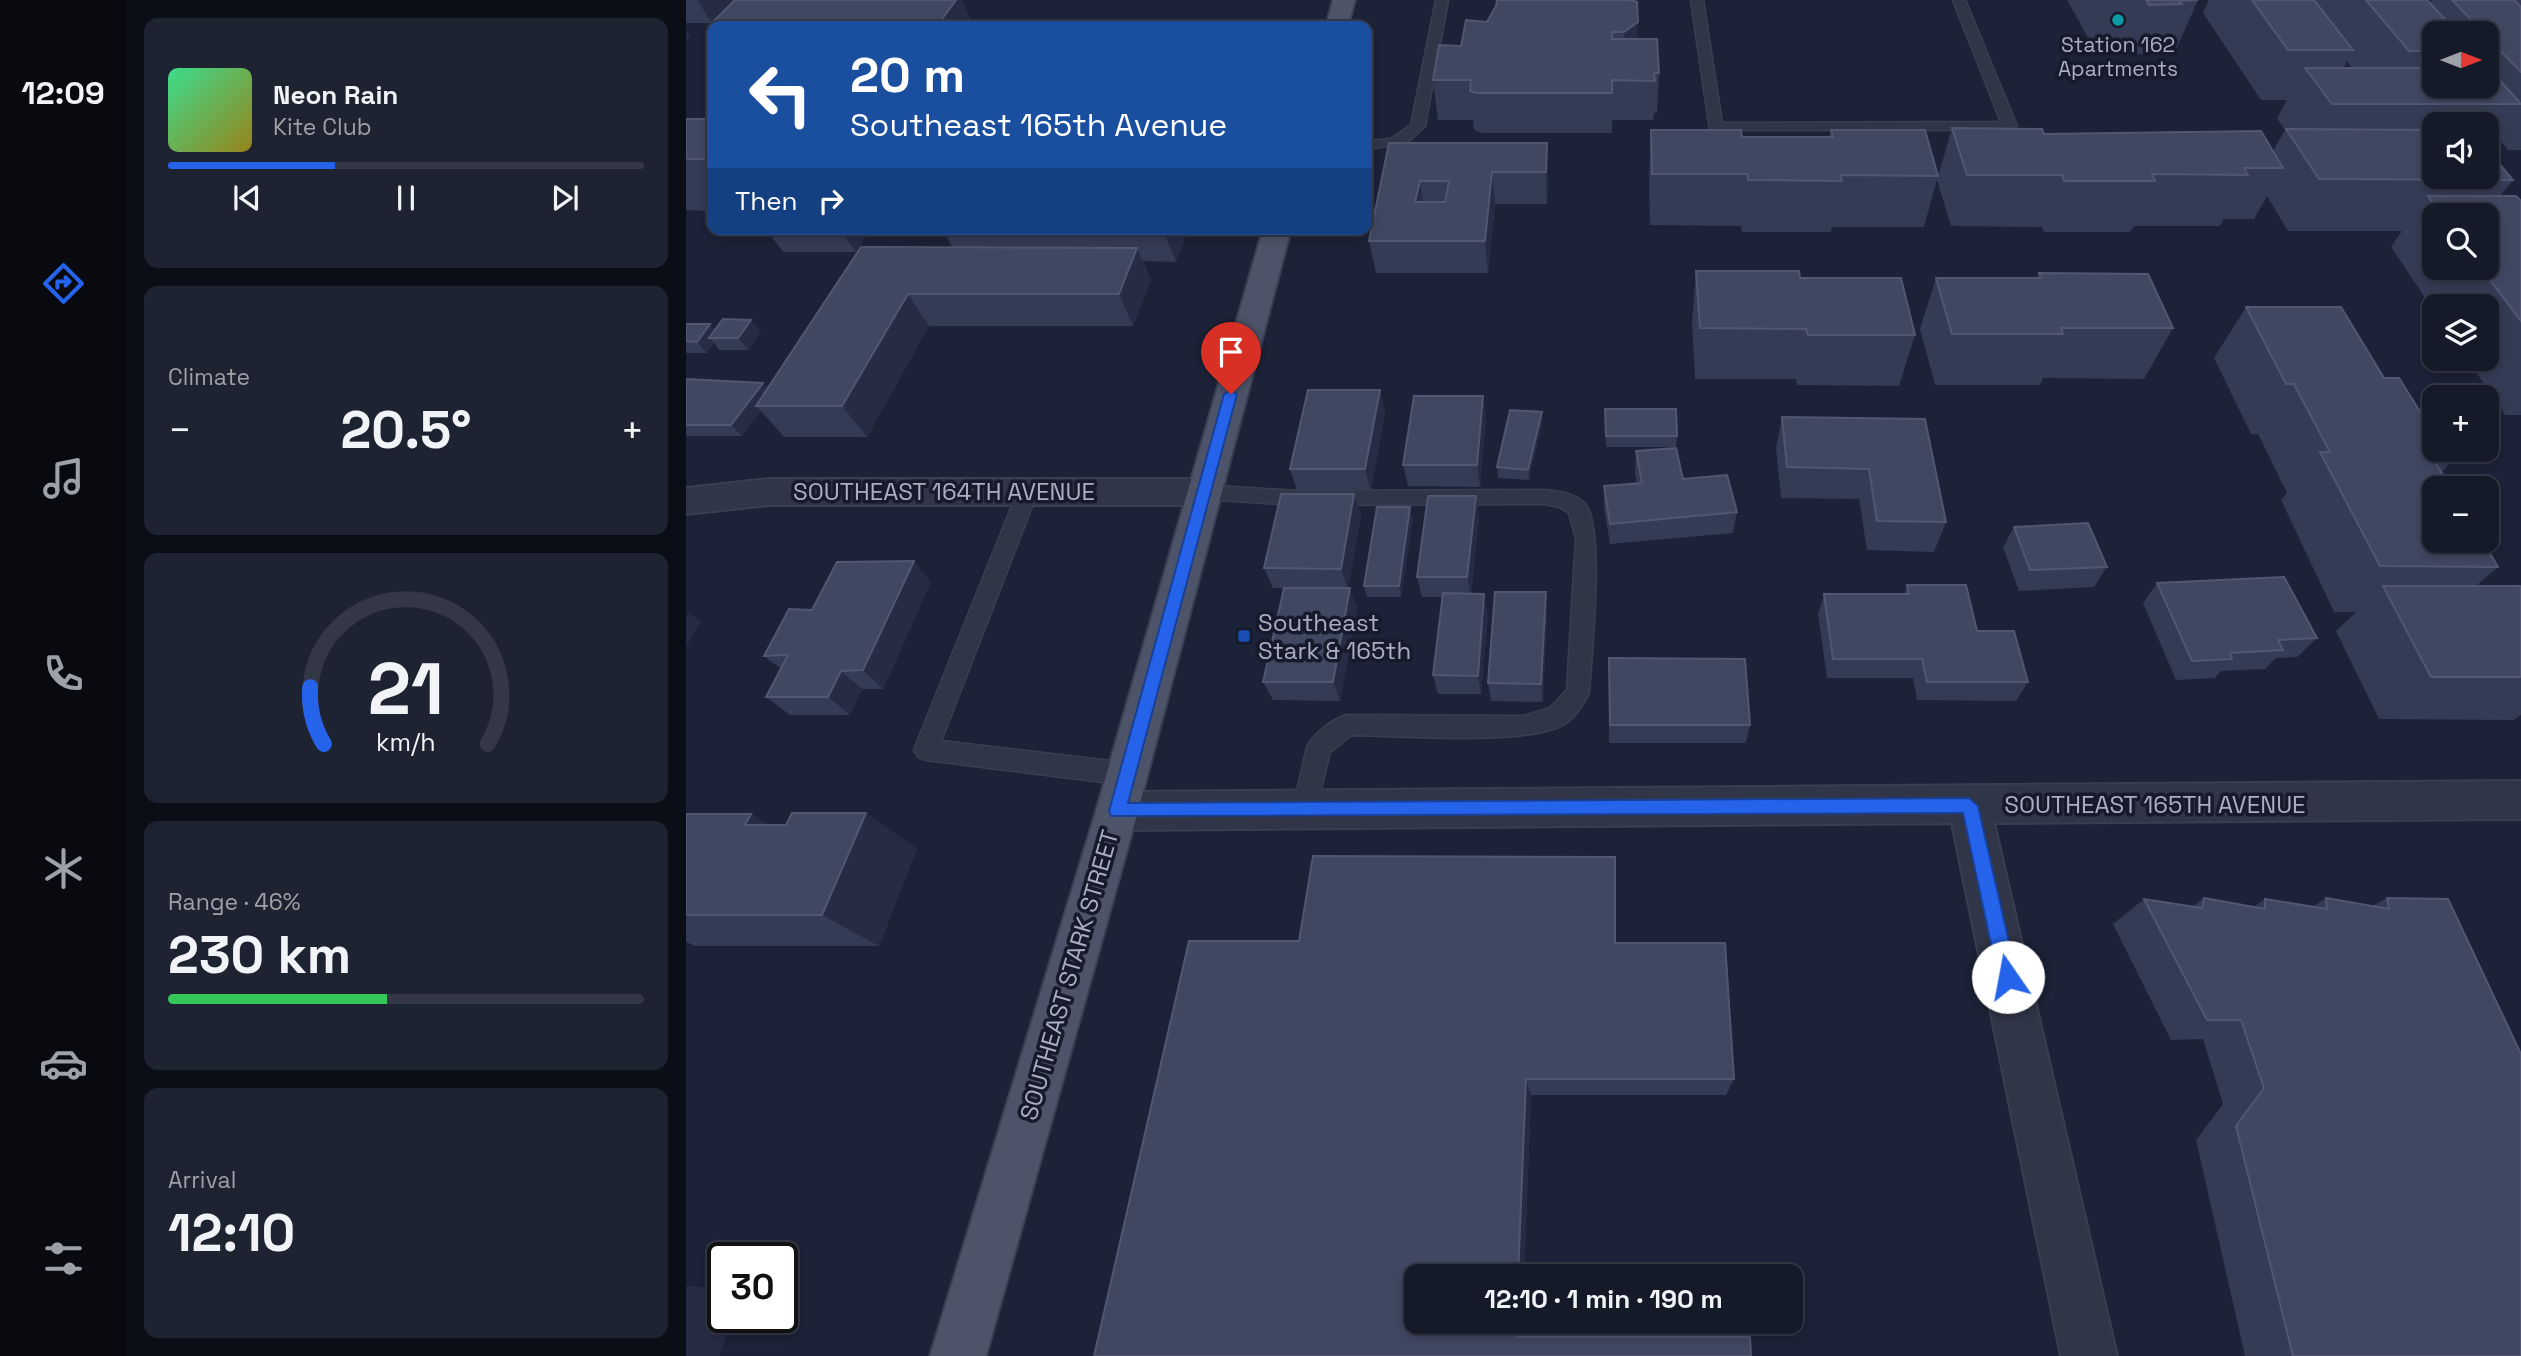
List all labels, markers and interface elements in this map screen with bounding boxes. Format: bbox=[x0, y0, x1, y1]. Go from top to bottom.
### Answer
marker: Station 162 Apartments bbox=[2110, 12, 2126, 28]
north arrow bbox=[2422, 21, 2499, 98]
map controls bbox=[2422, 21, 2499, 553]
place label: Station 162 Apartments bbox=[2058, 31, 2178, 82]
text: 20 m bbox=[850, 44, 965, 106]
icon: left bbox=[735, 49, 826, 140]
text: 12:09 bbox=[21, 73, 105, 113]
text: Neon Rain bbox=[273, 78, 398, 112]
text: Southeast 165th Avenue bbox=[850, 105, 1227, 145]
text: Kite Club bbox=[273, 112, 372, 142]
button: sound bbox=[2422, 112, 2499, 189]
icon: previous bbox=[228, 179, 266, 217]
icon: pause bbox=[387, 179, 425, 217]
icon: next bbox=[546, 179, 584, 217]
icon: right bbox=[812, 182, 850, 220]
text: Then bbox=[735, 184, 798, 218]
button: search bbox=[2422, 203, 2499, 280]
icon: directions bbox=[39, 259, 88, 308]
button: layers bbox=[2422, 294, 2499, 371]
pin bbox=[1201, 322, 1261, 394]
icon: arrive bbox=[1212, 333, 1250, 371]
text: Climate bbox=[168, 362, 250, 392]
button: + bbox=[2422, 385, 2499, 462]
text: 20.5° bbox=[340, 397, 472, 463]
text: − bbox=[168, 406, 192, 454]
text: + bbox=[620, 406, 644, 454]
icon: music bbox=[39, 454, 88, 503]
street label: SOUTHEAST 164TH AVENUE bbox=[793, 476, 1095, 507]
button: − bbox=[2422, 476, 2499, 553]
place label: Southeast Stark & 165th bbox=[1258, 607, 1411, 666]
marker: Southeast Stark & 165th bbox=[1236, 628, 1252, 644]
text: 21 bbox=[368, 642, 444, 735]
icon: phone bbox=[39, 649, 88, 698]
text: km/h bbox=[376, 726, 436, 758]
street label: SOUTHEAST 165TH AVENUE bbox=[2004, 789, 2306, 820]
street label: SOUTHEAST STARK STREET bbox=[1013, 826, 1125, 1124]
icon: climate bbox=[39, 844, 88, 893]
text: Range · 46% bbox=[168, 887, 301, 917]
text: 230 km bbox=[168, 922, 351, 988]
position arrow bbox=[1971, 940, 2045, 1014]
icon: car bbox=[39, 1039, 88, 1088]
text: Arrival bbox=[168, 1165, 236, 1195]
text: 12:10 bbox=[168, 1200, 295, 1266]
icon: filters bbox=[39, 1234, 88, 1283]
speed limit sign: 30 bbox=[707, 1242, 798, 1333]
text: 12:10 · 1 min · 190 m bbox=[1484, 1282, 1723, 1316]

